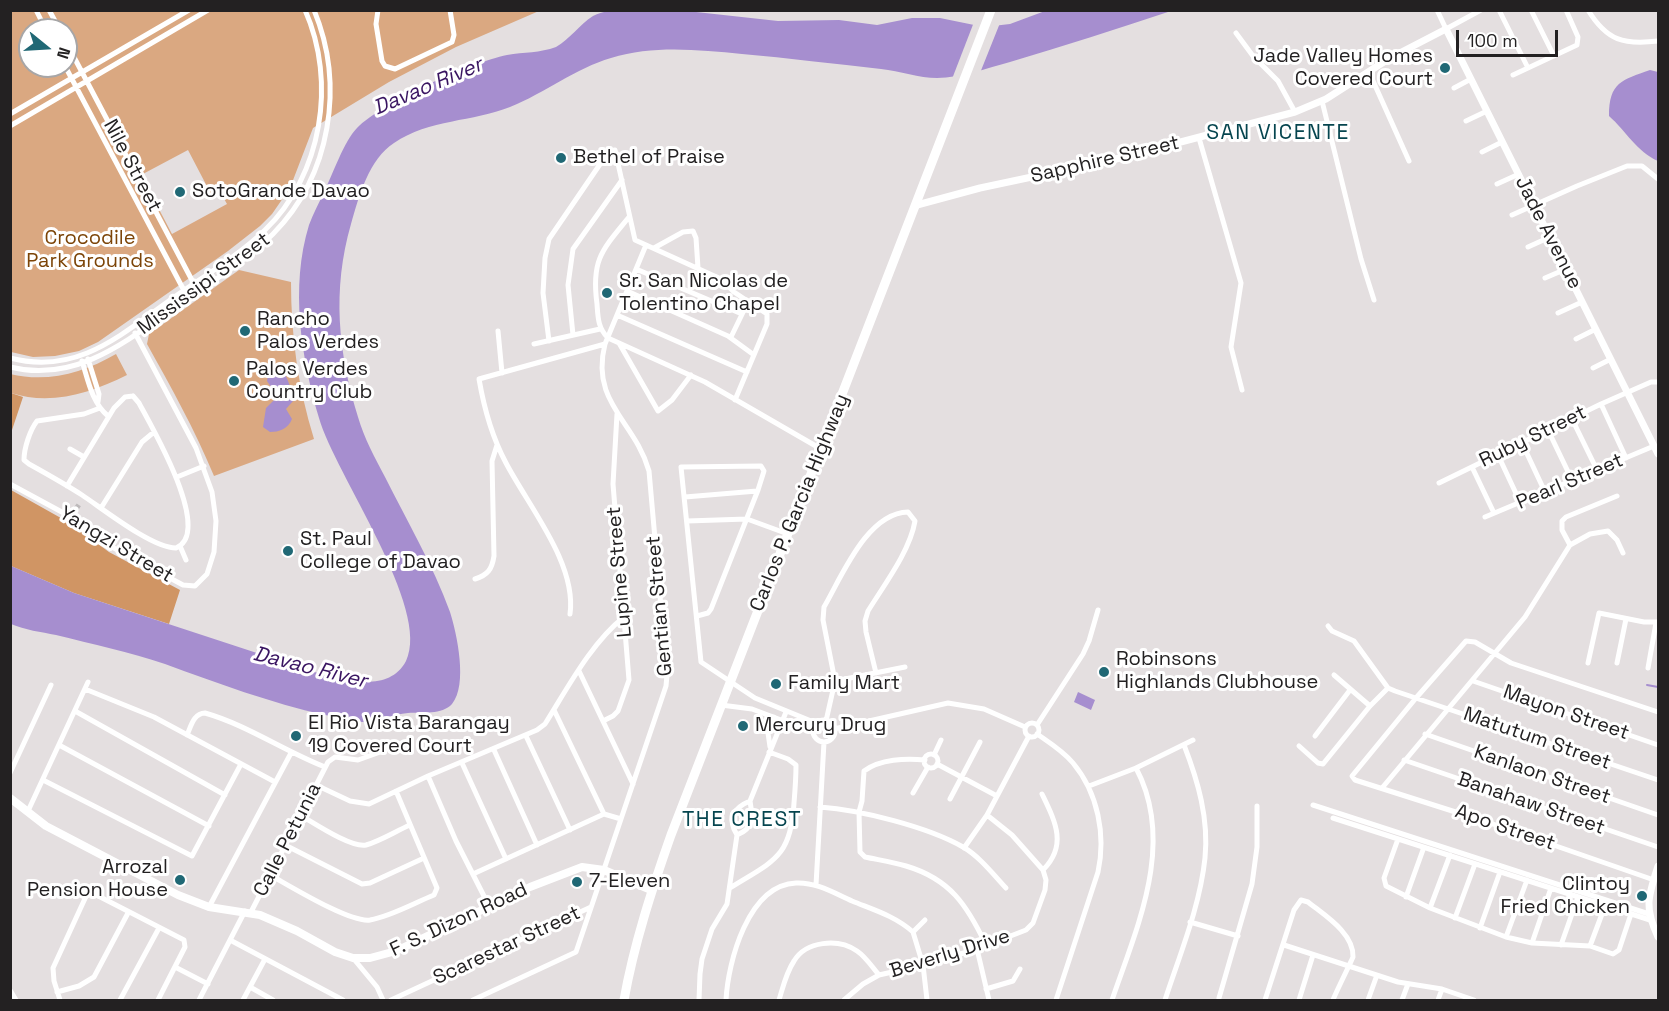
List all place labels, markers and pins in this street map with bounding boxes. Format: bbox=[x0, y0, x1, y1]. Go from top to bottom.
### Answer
place label: Jade Valley Homes Covered Court bbox=[1253, 45, 1433, 92]
marker: Jade Valley Homes Covered Court bbox=[1438, 61, 1452, 75]
place label: Bethel of Praise bbox=[573, 146, 725, 170]
marker: Bethel of Praise bbox=[554, 151, 568, 165]
place label: SotoGrande Davao bbox=[192, 180, 370, 204]
marker: SotoGrande Davao bbox=[173, 185, 187, 199]
place label: Sr. San Nicolas de Tolentino Chapel bbox=[619, 270, 788, 317]
marker: Sr. San Nicolas de Tolentino Chapel bbox=[600, 286, 614, 300]
place label: Rancho Palos Verdes bbox=[257, 308, 379, 355]
marker: Rancho Palos Verdes bbox=[238, 324, 252, 338]
place label: Palos Verdes Country Club bbox=[246, 358, 372, 405]
marker: Palos Verdes Country Club bbox=[227, 374, 241, 388]
place label: St. Paul College of Davao bbox=[300, 528, 461, 575]
marker: St. Paul College of Davao bbox=[281, 544, 295, 558]
place label: Robinsons Highlands Clubhouse bbox=[1116, 648, 1318, 695]
marker: Robinsons Highlands Clubhouse bbox=[1097, 665, 1111, 679]
place label: Family Mart bbox=[788, 672, 900, 696]
marker: Family Mart bbox=[769, 677, 783, 691]
place label: El Rio Vista Barangay 19 Covered Court bbox=[308, 712, 510, 759]
place label: Mercury Drug bbox=[755, 714, 886, 738]
marker: Mercury Drug bbox=[736, 719, 750, 733]
marker: El Rio Vista Barangay 19 Covered Court bbox=[289, 729, 303, 743]
place label: Arrozal Pension House bbox=[27, 856, 168, 903]
place label: 7-Eleven bbox=[589, 870, 670, 894]
marker: Arrozal Pension House bbox=[173, 873, 187, 887]
place label: Clintoy Fried Chicken bbox=[1501, 873, 1630, 920]
marker: 7-Eleven bbox=[570, 875, 584, 889]
marker: Clintoy Fried Chicken bbox=[1635, 889, 1649, 903]

